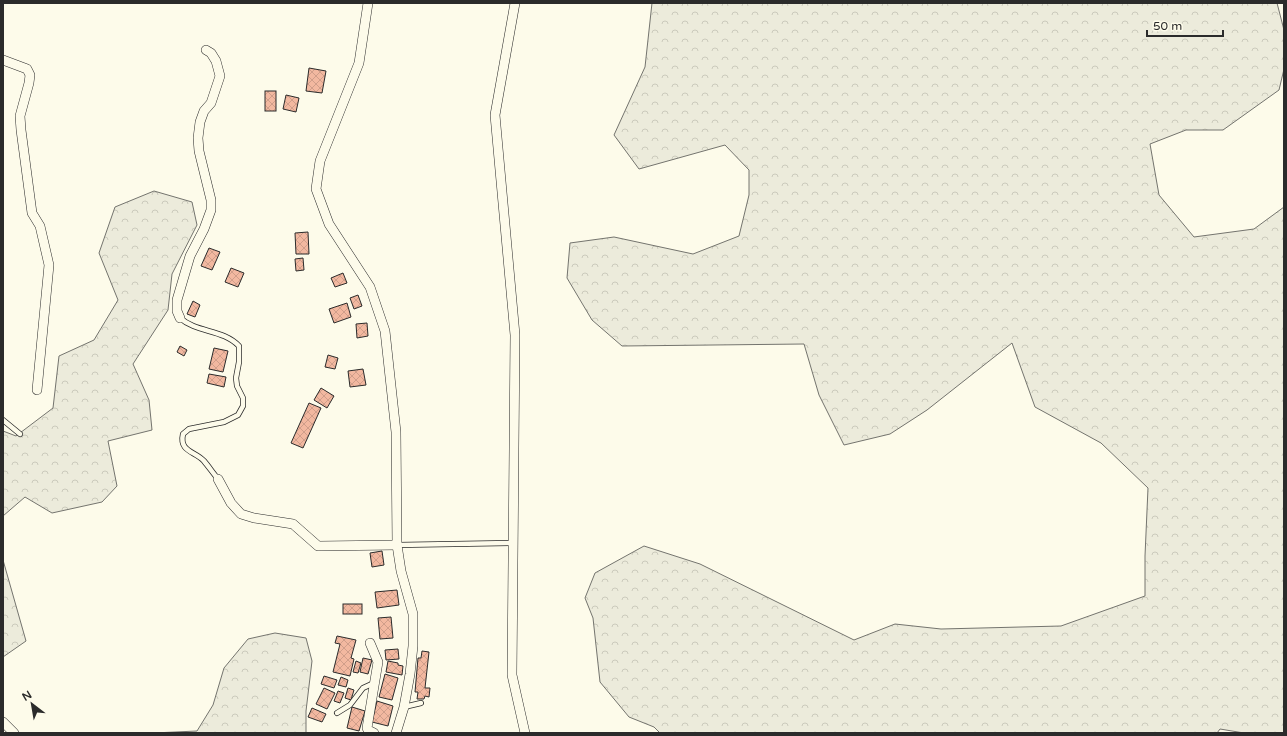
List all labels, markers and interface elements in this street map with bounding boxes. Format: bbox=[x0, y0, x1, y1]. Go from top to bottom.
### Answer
scale bar bbox=[1147, 12, 1223, 38]
text: 50 m bbox=[1153, 19, 1182, 33]
north arrow bbox=[12, 684, 52, 724]
text: N bbox=[20, 688, 34, 704]

